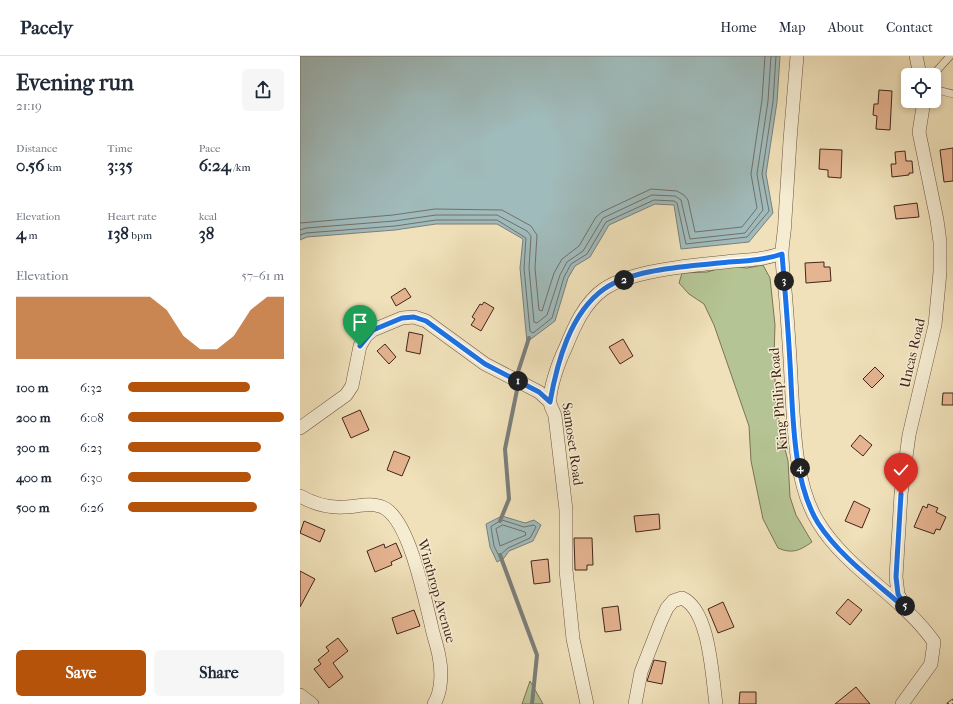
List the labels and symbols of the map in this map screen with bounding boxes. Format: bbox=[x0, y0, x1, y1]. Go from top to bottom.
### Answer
pin: 2 bbox=[614, 270, 634, 290]
pin: 3 bbox=[774, 271, 794, 291]
pin bbox=[343, 305, 377, 346]
street label: Uncas Road bbox=[896, 316, 929, 390]
street label: King Philip Road bbox=[766, 346, 791, 451]
pin: 1 bbox=[508, 371, 528, 391]
street label: Samoset Road bbox=[558, 401, 587, 487]
pin bbox=[884, 453, 918, 494]
pin: 4 bbox=[790, 458, 810, 478]
street label: Winthrop Avenue bbox=[413, 536, 460, 645]
pin: 5 bbox=[895, 596, 915, 616]

